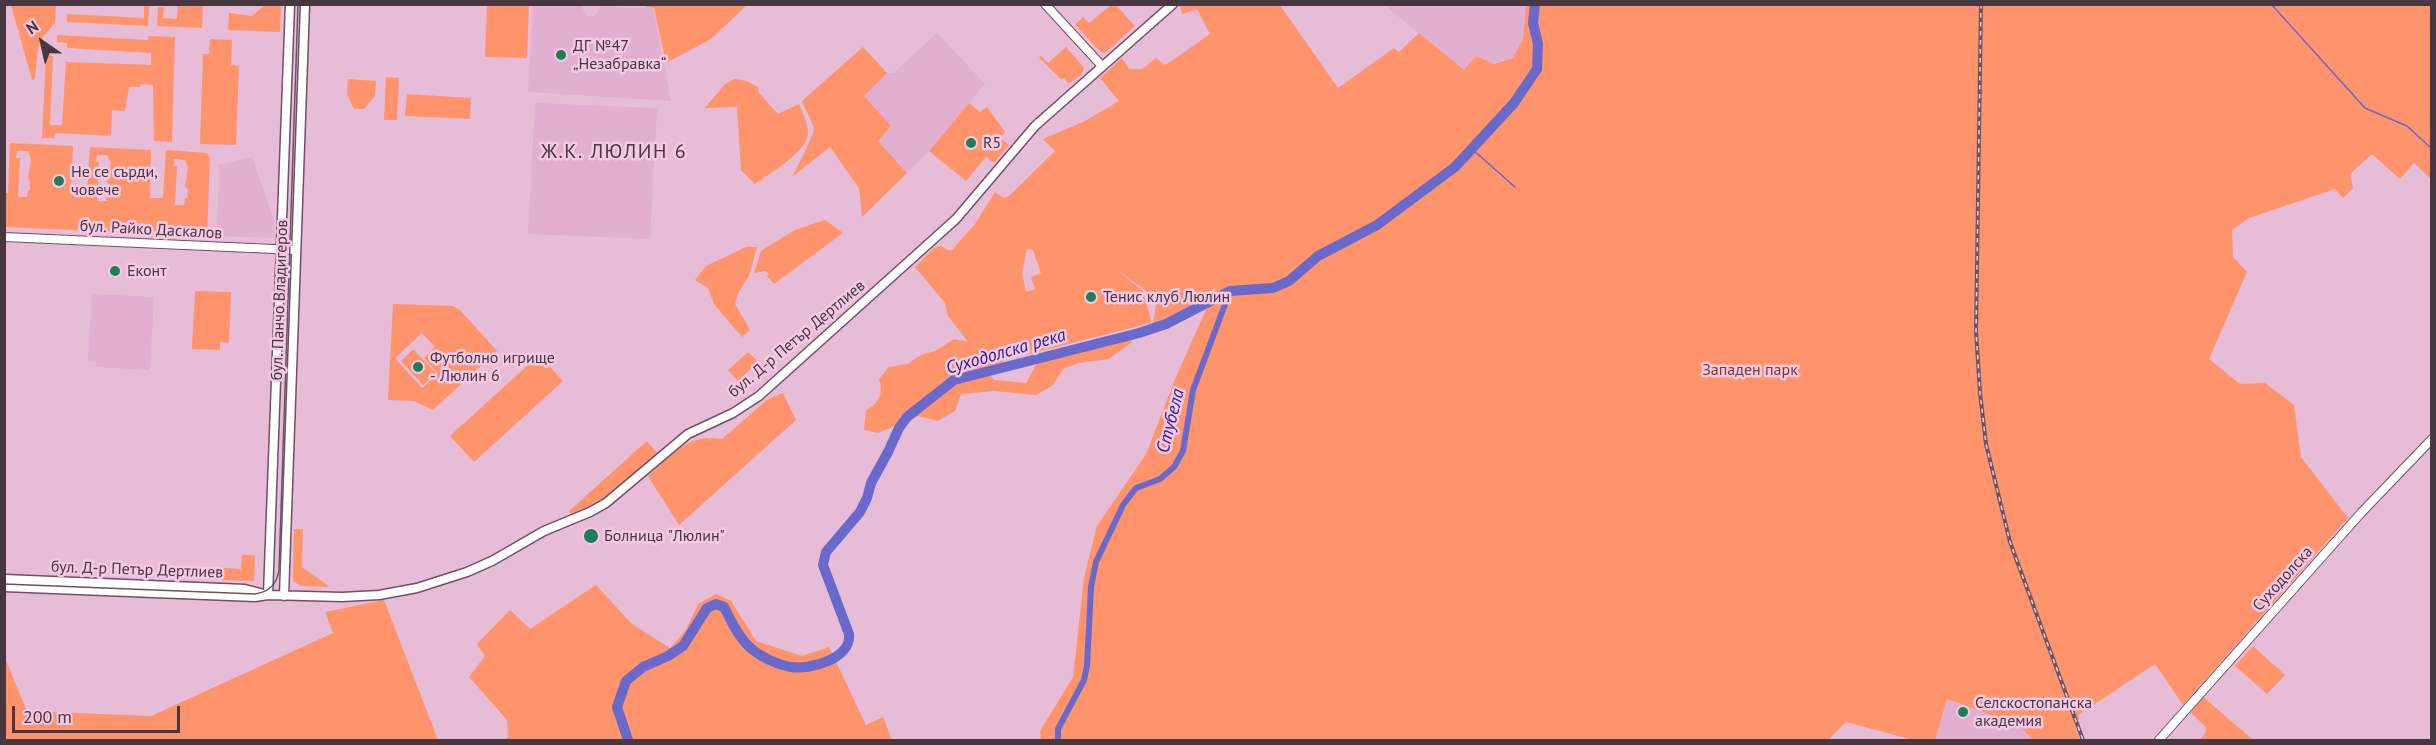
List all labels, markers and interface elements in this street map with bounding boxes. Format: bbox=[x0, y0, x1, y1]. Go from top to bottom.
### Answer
north arrow bbox=[12, 12, 72, 72]
text: N bbox=[22, 16, 42, 38]
place label: ДГ №47 „Незабравка“ bbox=[573, 36, 666, 74]
marker: ДГ №47 „Незабравка“ bbox=[554, 48, 568, 62]
place label: R5 bbox=[983, 133, 1001, 153]
marker: R5 bbox=[964, 136, 978, 150]
district label: Ж.К. ЛЮЛИН 6 bbox=[541, 140, 687, 164]
place label: Не се сърди, човече bbox=[71, 162, 158, 200]
marker: Не се сърди, човече bbox=[52, 174, 66, 188]
street label: бул. Райко Даскалов bbox=[79, 217, 223, 243]
street label: бул. Панчо Владигеров bbox=[268, 219, 292, 381]
place label: Еконт bbox=[127, 261, 167, 281]
marker: Еконт bbox=[108, 264, 122, 278]
street label: бул. Д-р Петър Дертлиев bbox=[725, 276, 869, 402]
place label: Тенис клуб Люлин bbox=[1103, 287, 1230, 307]
marker: Тенис клуб Люлин bbox=[1084, 290, 1098, 304]
water label: Суходолска река bbox=[944, 325, 1068, 379]
place label: Футболно игрище - Люлин 6 bbox=[430, 348, 555, 386]
marker: Футболно игрище - Люлин 6 bbox=[411, 360, 425, 374]
park label: Западен парк bbox=[1702, 360, 1798, 380]
water label: Стубела bbox=[1153, 387, 1189, 455]
place label: Болница "Люлин" bbox=[604, 526, 725, 546]
marker: Болница "Люлин" bbox=[582, 527, 600, 545]
street label: Суходолска bbox=[2249, 543, 2317, 615]
street label: бул. Д-р Петър Дертлиев bbox=[50, 557, 224, 583]
place label: Селскостопанска академия bbox=[1975, 693, 2092, 731]
scale bar bbox=[15, 694, 183, 732]
text: 200 m bbox=[23, 705, 72, 728]
marker: Селскостопанска академия bbox=[1956, 705, 1970, 719]

